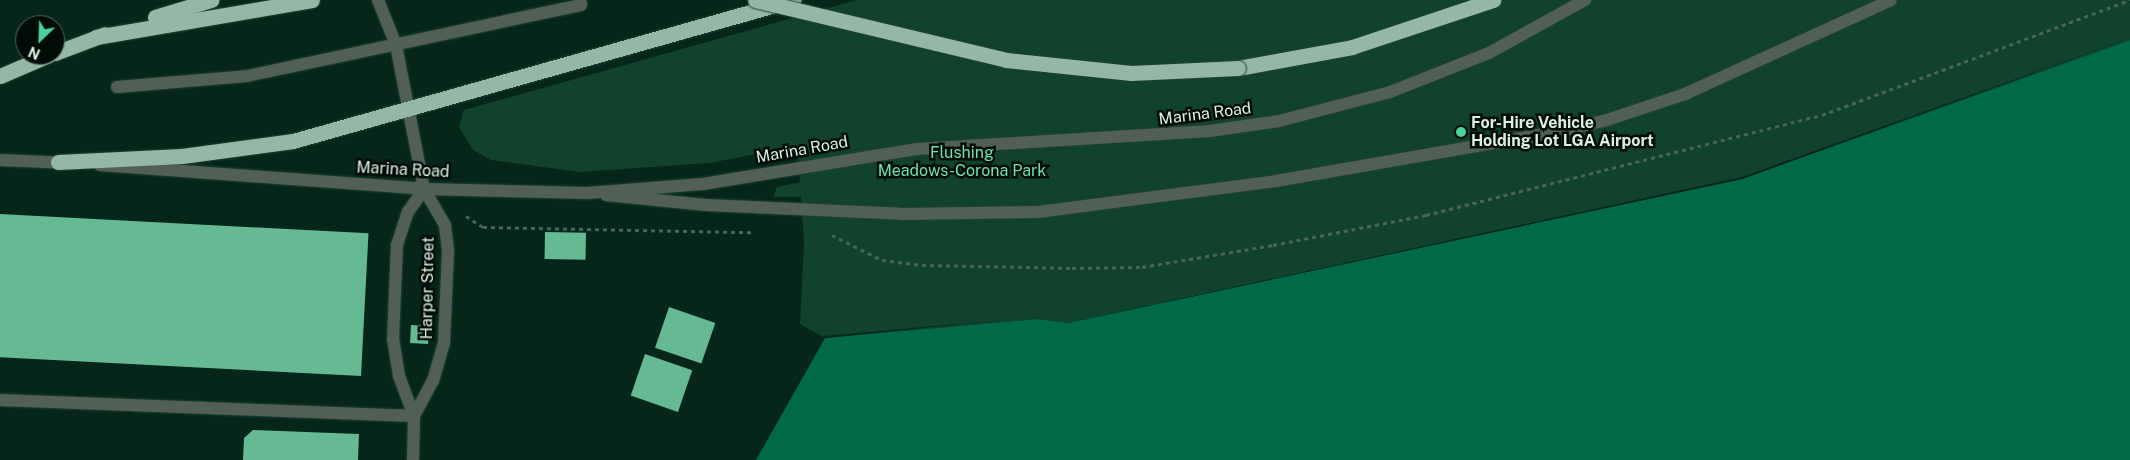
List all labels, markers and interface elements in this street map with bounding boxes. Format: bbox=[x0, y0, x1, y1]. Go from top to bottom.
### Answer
north arrow bbox=[15, 15, 65, 65]
text: N bbox=[26, 43, 43, 62]
street label: Marina Road bbox=[1158, 99, 1252, 129]
place label: For-Hire Vehicle Holding Lot LGA Airport bbox=[1471, 113, 1654, 151]
marker: For-Hire Vehicle Holding Lot LGA Airport bbox=[1455, 126, 1467, 138]
street label: Marina Road bbox=[754, 132, 850, 168]
park label: Flushing Meadows-Corona Park bbox=[878, 143, 1046, 181]
street label: Marina Road bbox=[356, 158, 450, 182]
street label: Harper Street bbox=[418, 236, 438, 340]

